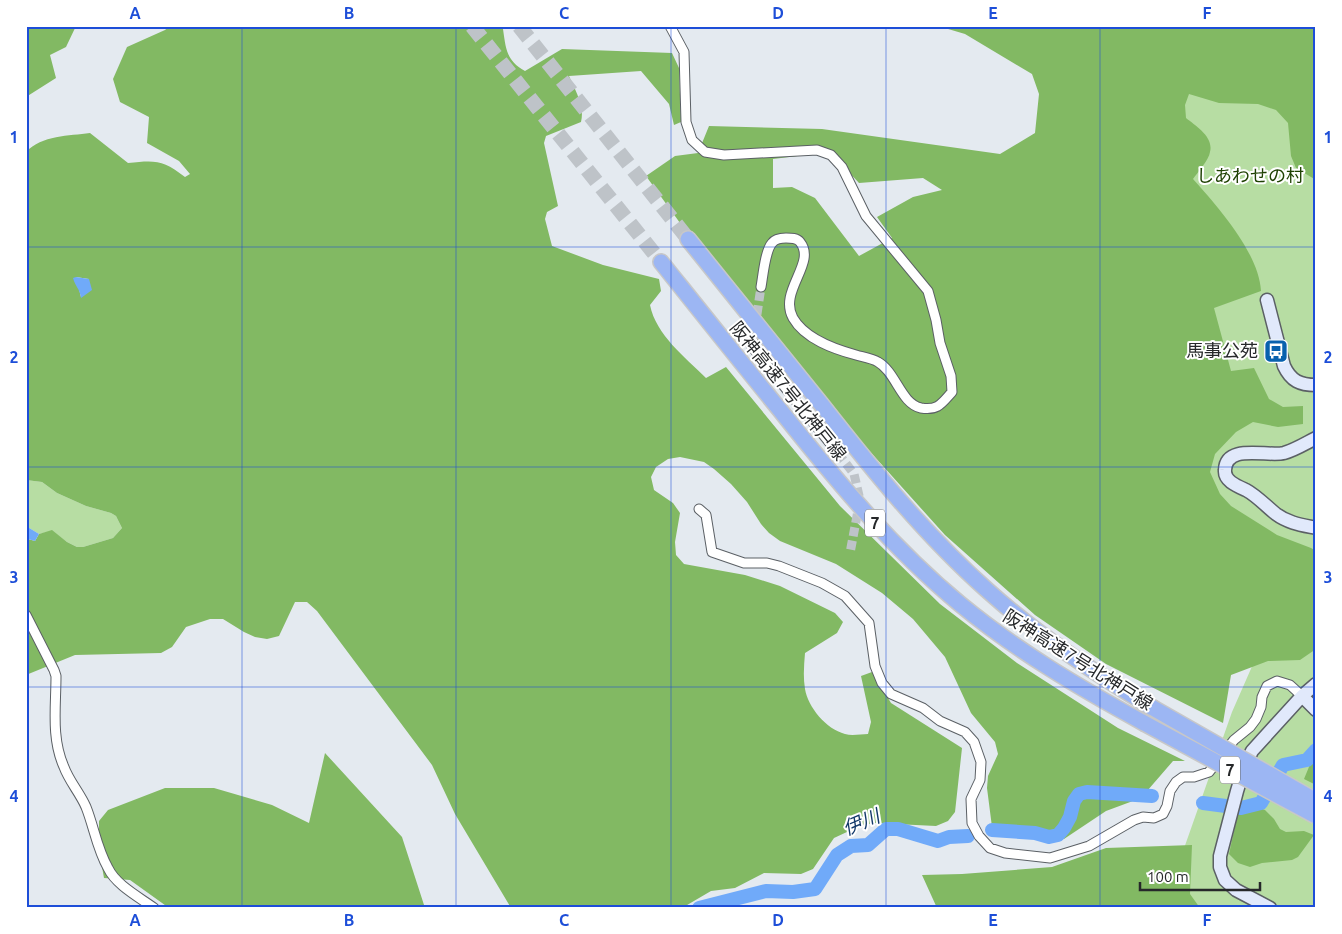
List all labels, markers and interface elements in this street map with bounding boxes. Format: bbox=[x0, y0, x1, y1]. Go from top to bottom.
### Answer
text: A bbox=[129, 4, 141, 22]
text: B bbox=[344, 4, 354, 22]
text: C bbox=[559, 4, 569, 22]
text: D bbox=[772, 4, 784, 22]
text: E bbox=[988, 4, 998, 22]
text: F bbox=[1203, 4, 1212, 22]
text: 1 bbox=[9, 128, 19, 146]
text: 1 bbox=[1323, 128, 1333, 146]
park label: しあわせの村 bbox=[1196, 165, 1304, 185]
street label: 阪神高速7号北神戸線 bbox=[727, 317, 851, 464]
bus stop icon: 馬事公苑 bbox=[1263, 338, 1289, 364]
place label: 馬事公苑 bbox=[1186, 340, 1258, 360]
text: 2 bbox=[9, 348, 19, 366]
text: 2 bbox=[1323, 348, 1333, 366]
road number: 7 bbox=[865, 509, 885, 536]
text: 3 bbox=[9, 568, 19, 586]
text: 3 bbox=[1323, 568, 1333, 586]
street label: 阪神高速7号北神戸線 bbox=[1000, 605, 1157, 713]
road number: 7 bbox=[1220, 756, 1240, 784]
text: 4 bbox=[9, 787, 19, 805]
text: 4 bbox=[1323, 787, 1333, 805]
water label: 伊川 bbox=[839, 804, 885, 840]
scale bar bbox=[1140, 859, 1260, 891]
text: 100 m bbox=[1147, 868, 1189, 885]
text: A bbox=[129, 911, 141, 929]
text: B bbox=[344, 911, 354, 929]
text: C bbox=[559, 911, 569, 929]
text: D bbox=[772, 911, 784, 929]
text: E bbox=[988, 911, 998, 929]
text: F bbox=[1203, 911, 1212, 929]

